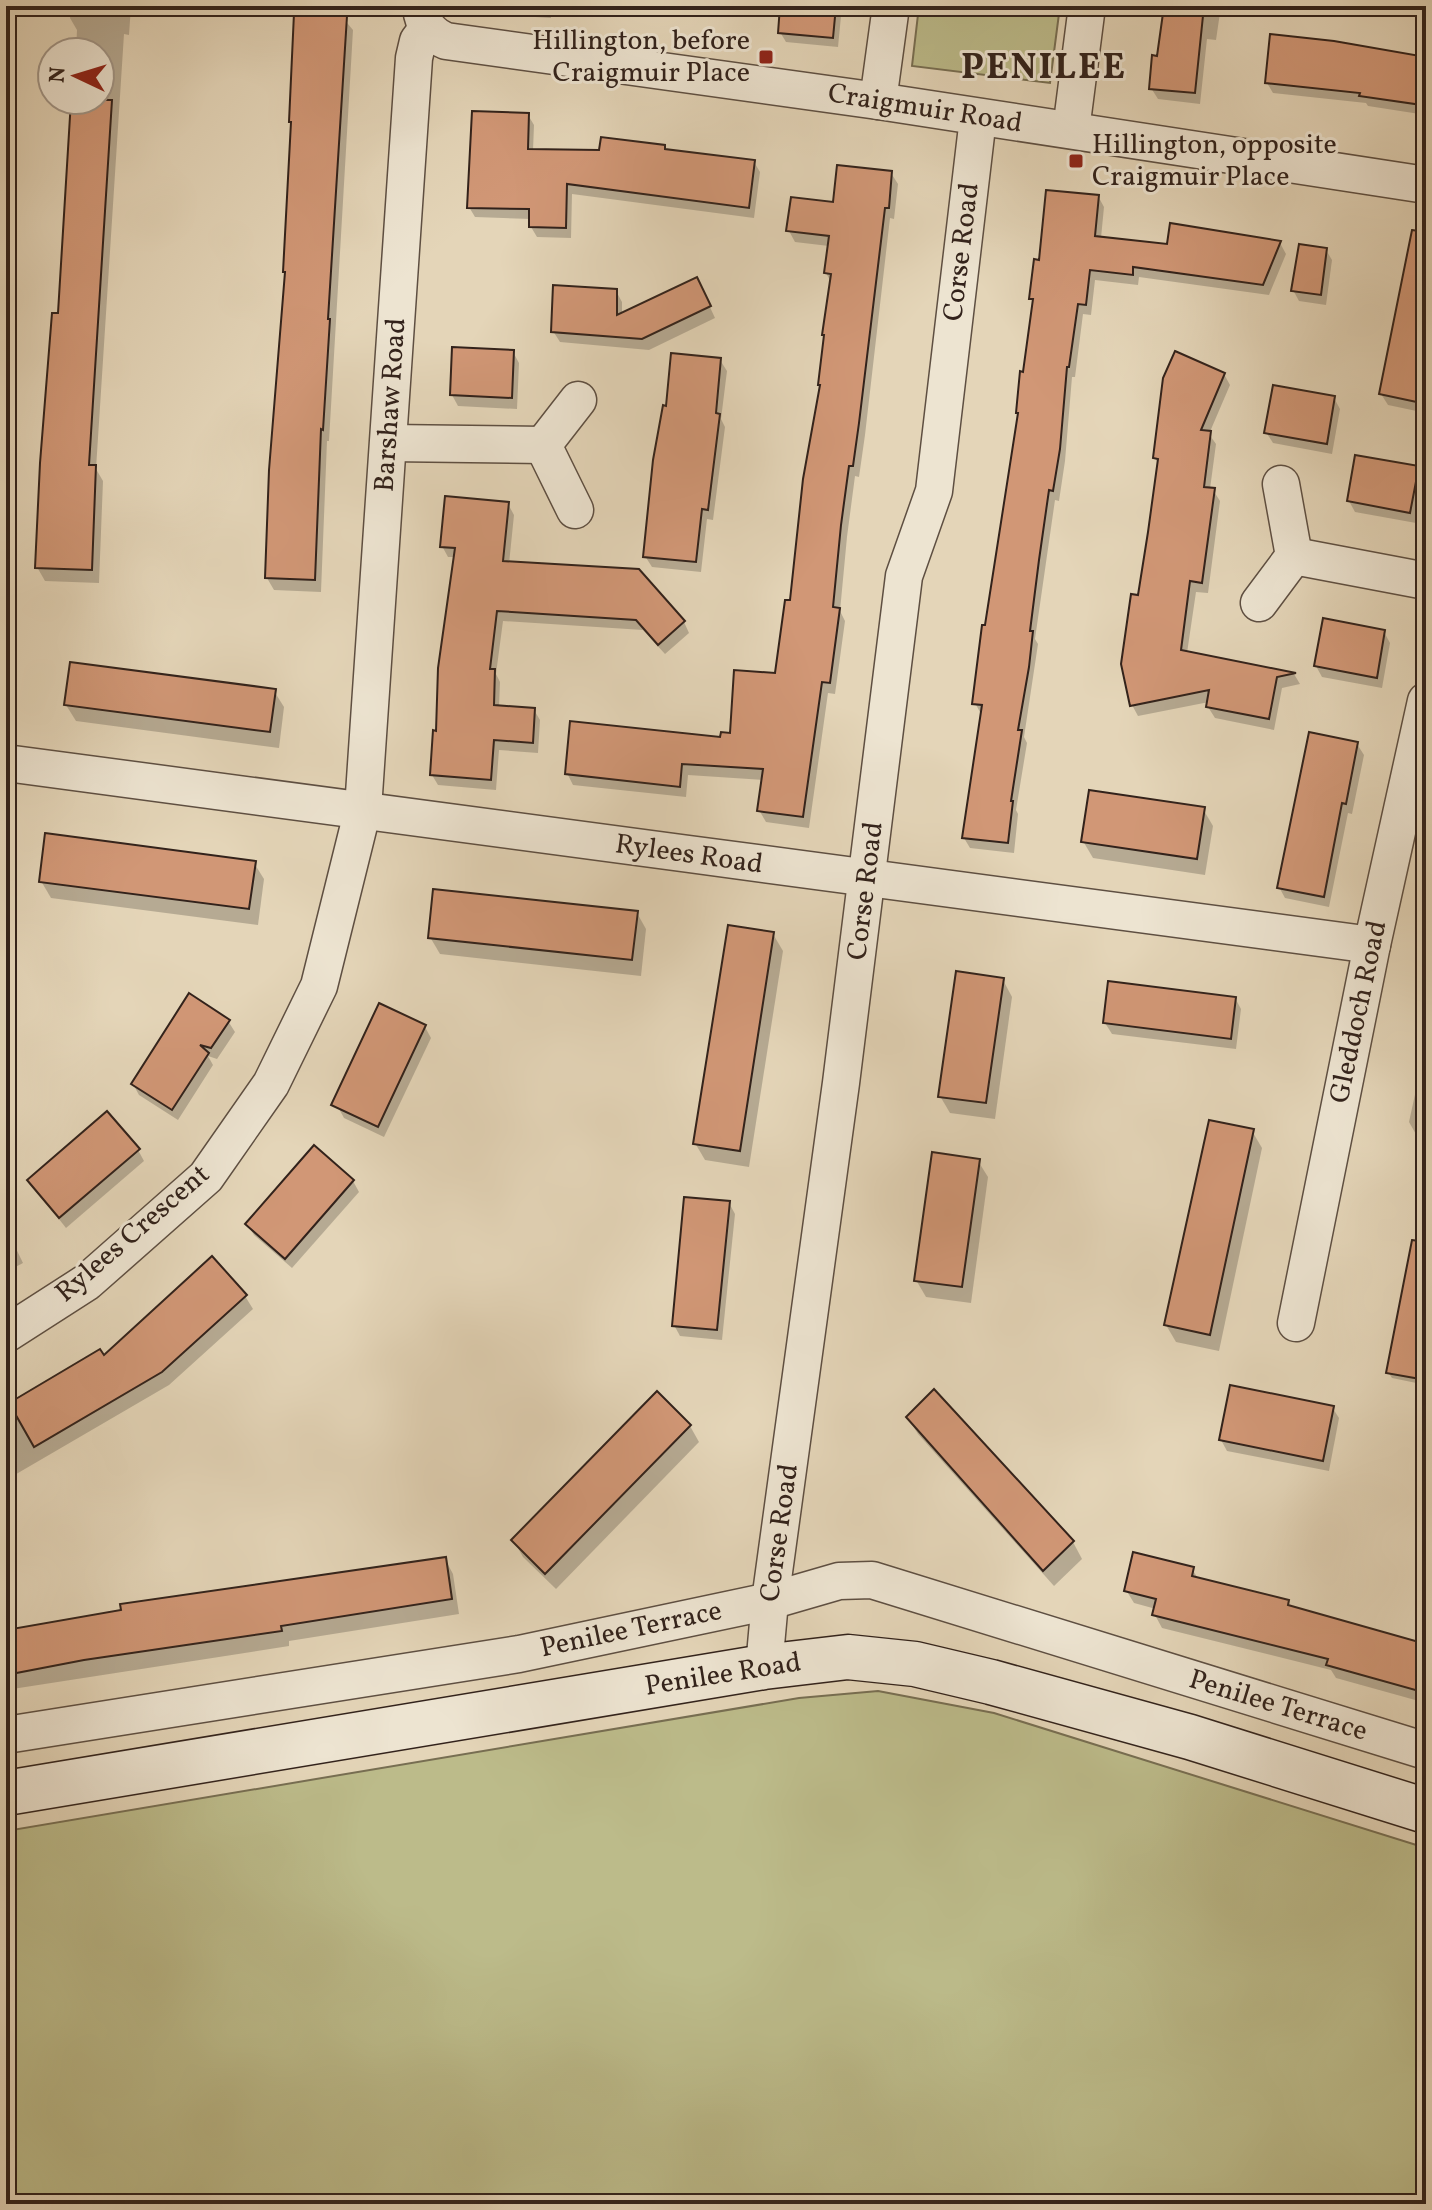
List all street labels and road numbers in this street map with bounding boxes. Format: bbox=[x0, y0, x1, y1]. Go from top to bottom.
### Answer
street label: Craigmuir Road bbox=[825, 74, 1025, 144]
street label: Corse Road bbox=[934, 181, 990, 323]
street label: Barshaw Road bbox=[365, 317, 417, 493]
street label: Corse Road bbox=[838, 820, 894, 962]
street label: Rylees Road bbox=[613, 825, 765, 885]
street label: Gleddoch Road bbox=[1321, 917, 1397, 1107]
street label: Rylees Crescent bbox=[47, 1156, 219, 1312]
street label: Corse Road bbox=[751, 1461, 809, 1605]
street label: Penilee Terrace bbox=[537, 1592, 725, 1668]
street label: Penilee Road bbox=[642, 1643, 804, 1707]
street label: Penilee Terrace bbox=[1184, 1660, 1372, 1752]

